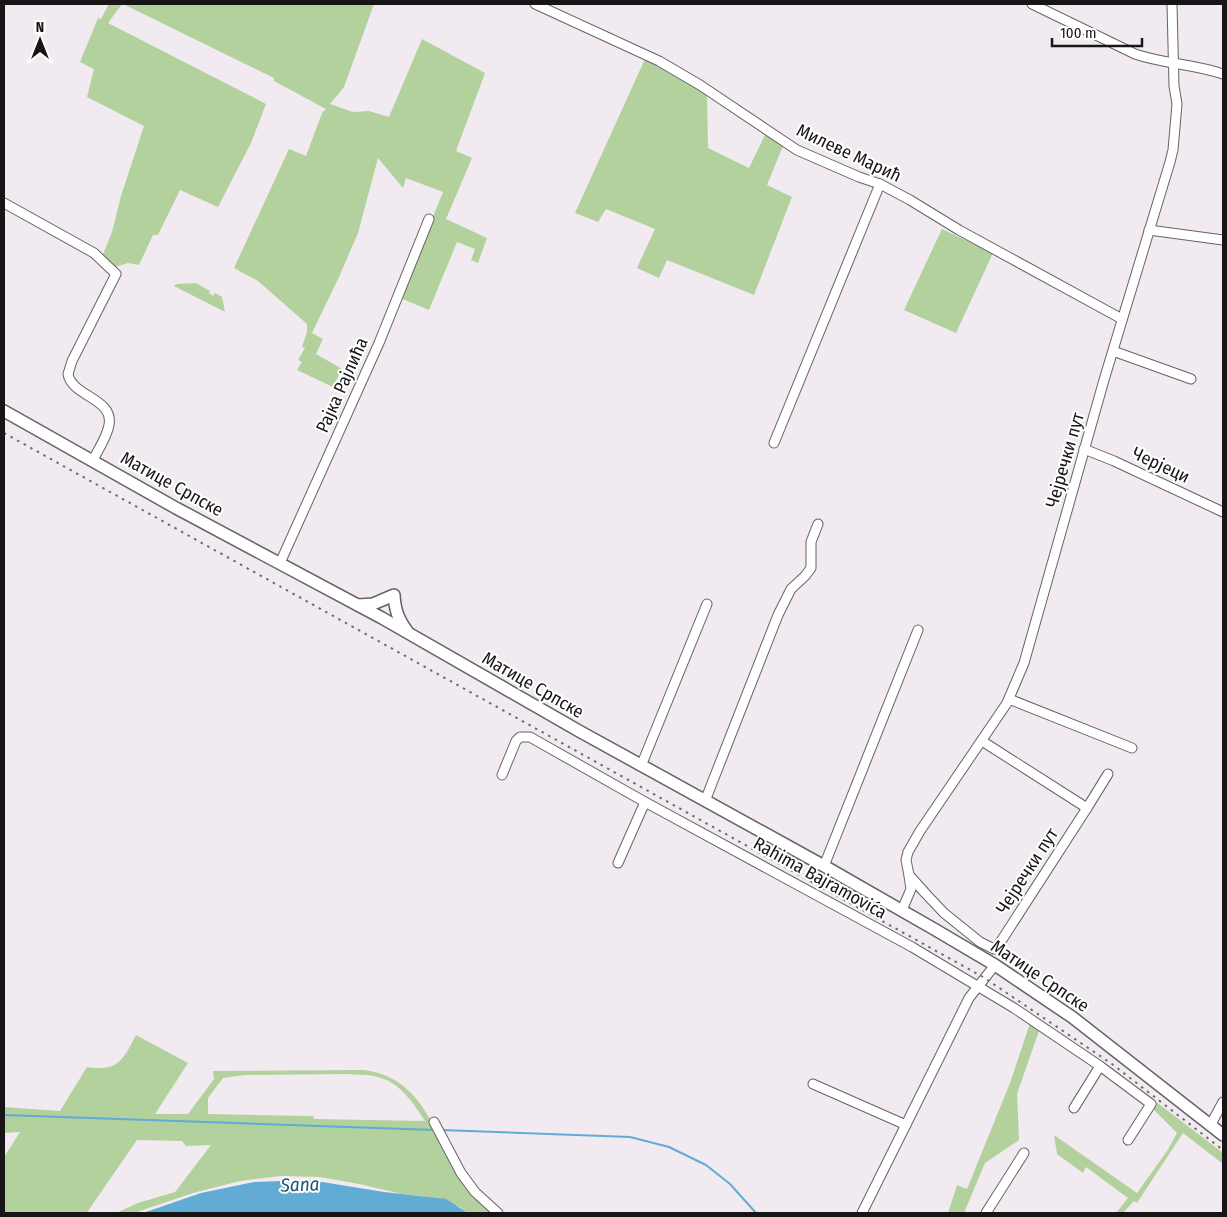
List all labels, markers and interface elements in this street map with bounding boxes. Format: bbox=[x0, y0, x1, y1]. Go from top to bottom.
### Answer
north arrow bbox=[15, 15, 65, 65]
scale bar bbox=[1052, 15, 1142, 47]
text: N bbox=[36, 19, 44, 36]
text: 100 m bbox=[1060, 24, 1097, 42]
street label: Милеве Мaрић bbox=[793, 119, 905, 187]
street label: Рајка Рајлића bbox=[311, 334, 373, 436]
street label: Чејречки пут bbox=[1041, 409, 1089, 510]
street label: Черјеци bbox=[1129, 442, 1193, 488]
street label: Матице Српске bbox=[117, 447, 227, 521]
street label: Матице Српске bbox=[478, 647, 588, 723]
street label: Чејречки пут bbox=[991, 823, 1063, 918]
street label: Rahima Bajramovića bbox=[749, 832, 891, 924]
street label: Матице Српске bbox=[987, 935, 1093, 1017]
water label: Sana bbox=[279, 1172, 320, 1197]

